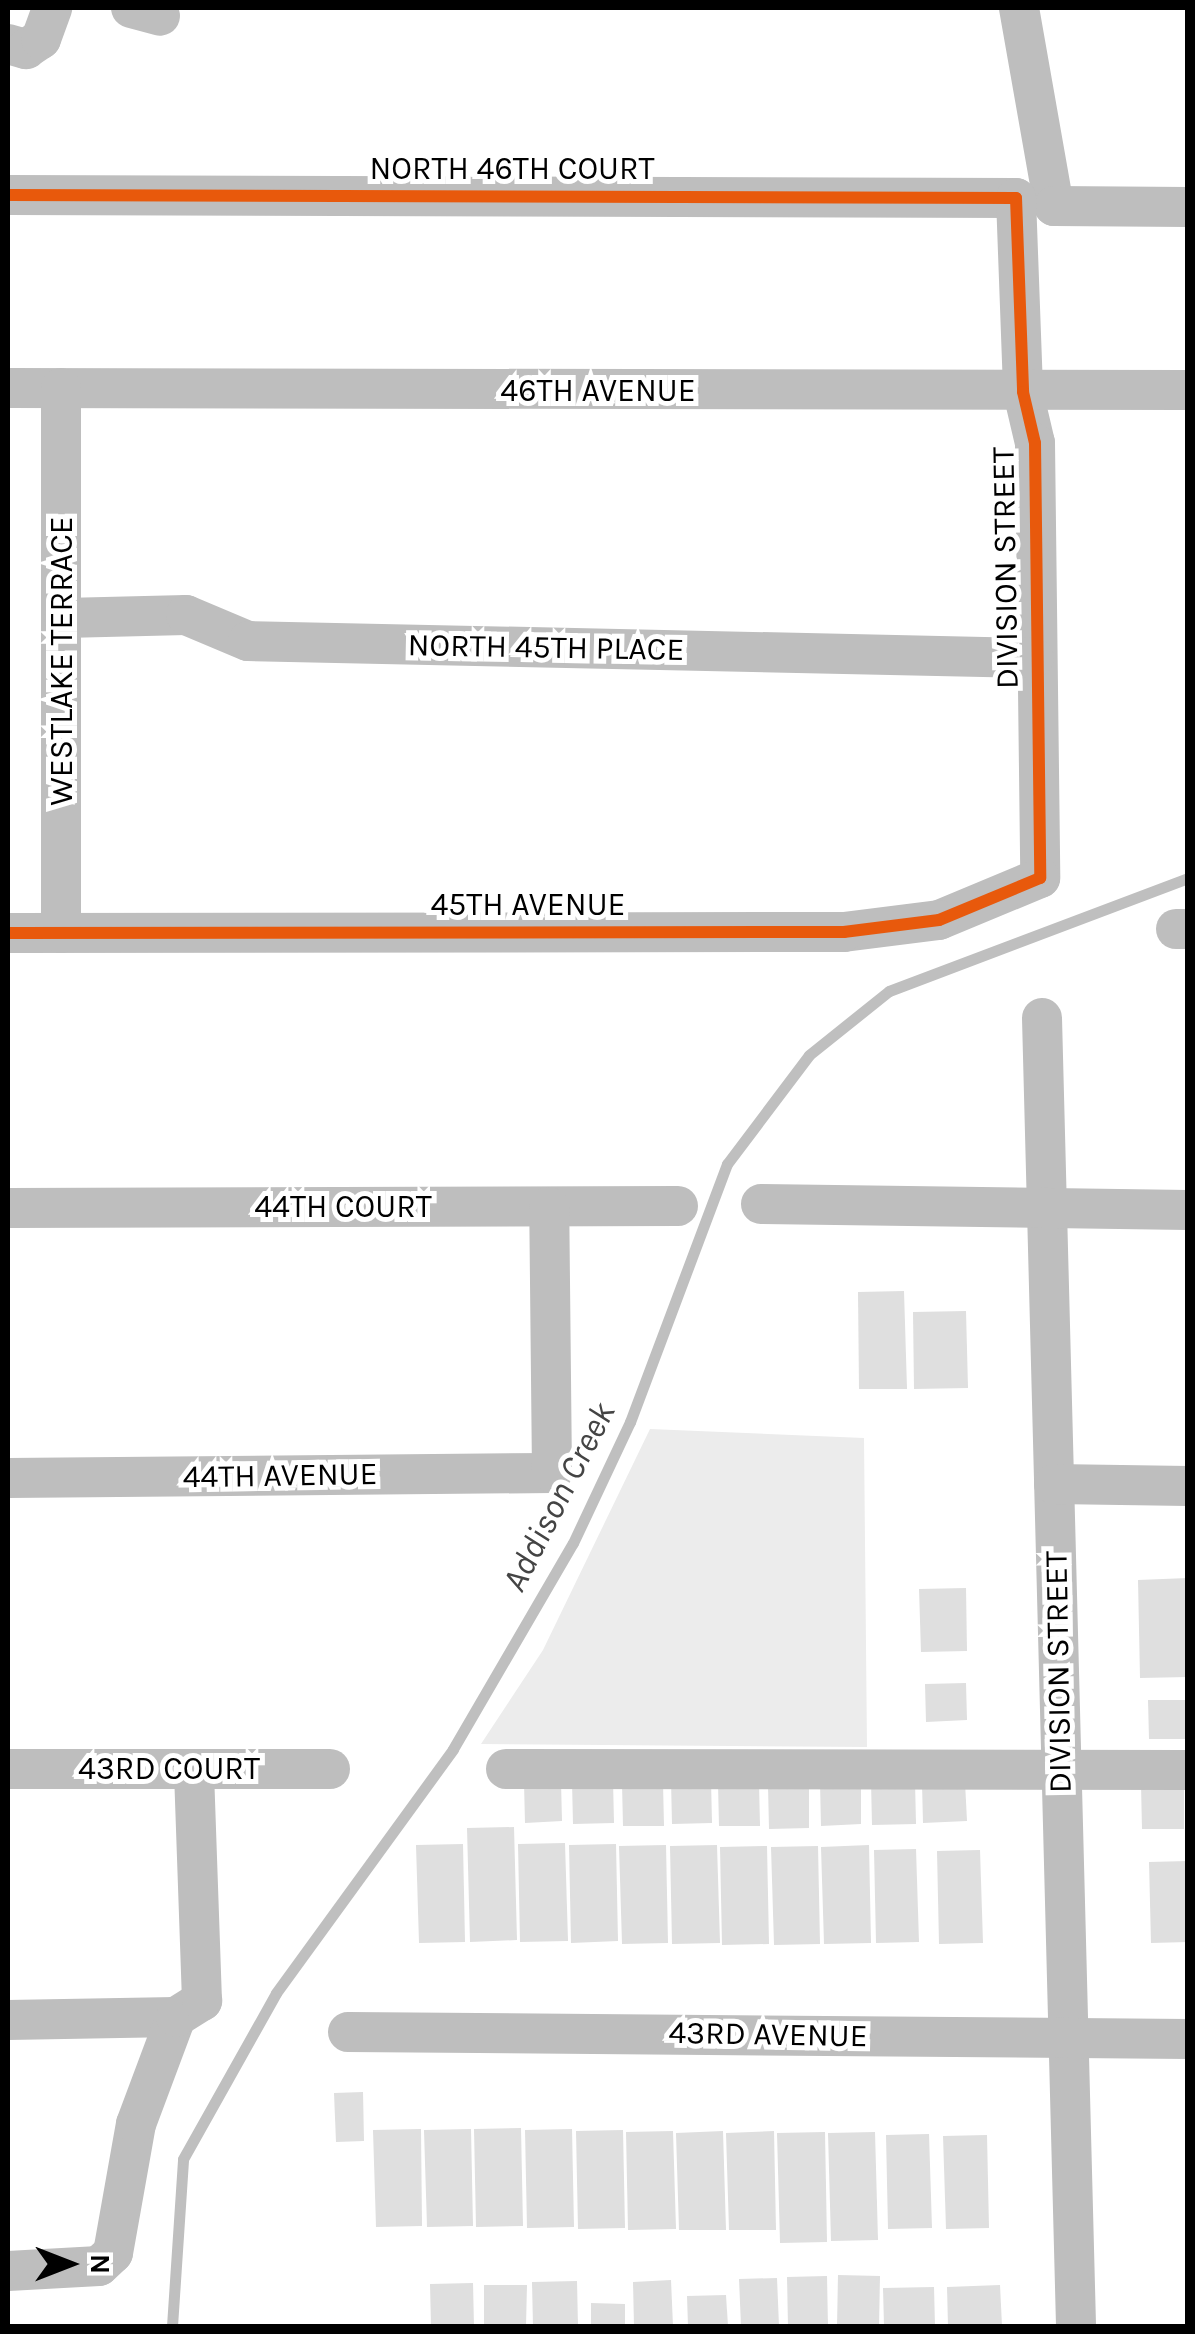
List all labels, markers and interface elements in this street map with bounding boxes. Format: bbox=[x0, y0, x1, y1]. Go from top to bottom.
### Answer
street label: NORTH 46TH COURT bbox=[369, 150, 655, 188]
street label: 46TH AVENUE bbox=[500, 372, 696, 410]
street label: DIVISION STREET bbox=[985, 446, 1027, 690]
street label: WESTLAKE TERRACE bbox=[43, 516, 81, 806]
street label: NORTH 45TH PLACE bbox=[407, 626, 685, 670]
street label: 45TH AVENUE bbox=[430, 886, 626, 924]
street label: 44TH COURT bbox=[254, 1188, 432, 1226]
water label: Addison Creek bbox=[493, 1395, 625, 1599]
street label: 44TH AVENUE bbox=[182, 1455, 378, 1497]
street label: DIVISION STREET bbox=[1038, 1550, 1080, 1794]
street label: 43RD COURT bbox=[78, 1750, 260, 1788]
street label: 43RD AVENUE bbox=[668, 2014, 868, 2056]
north arrow bbox=[20, 2214, 120, 2314]
text: N bbox=[84, 2254, 117, 2274]

